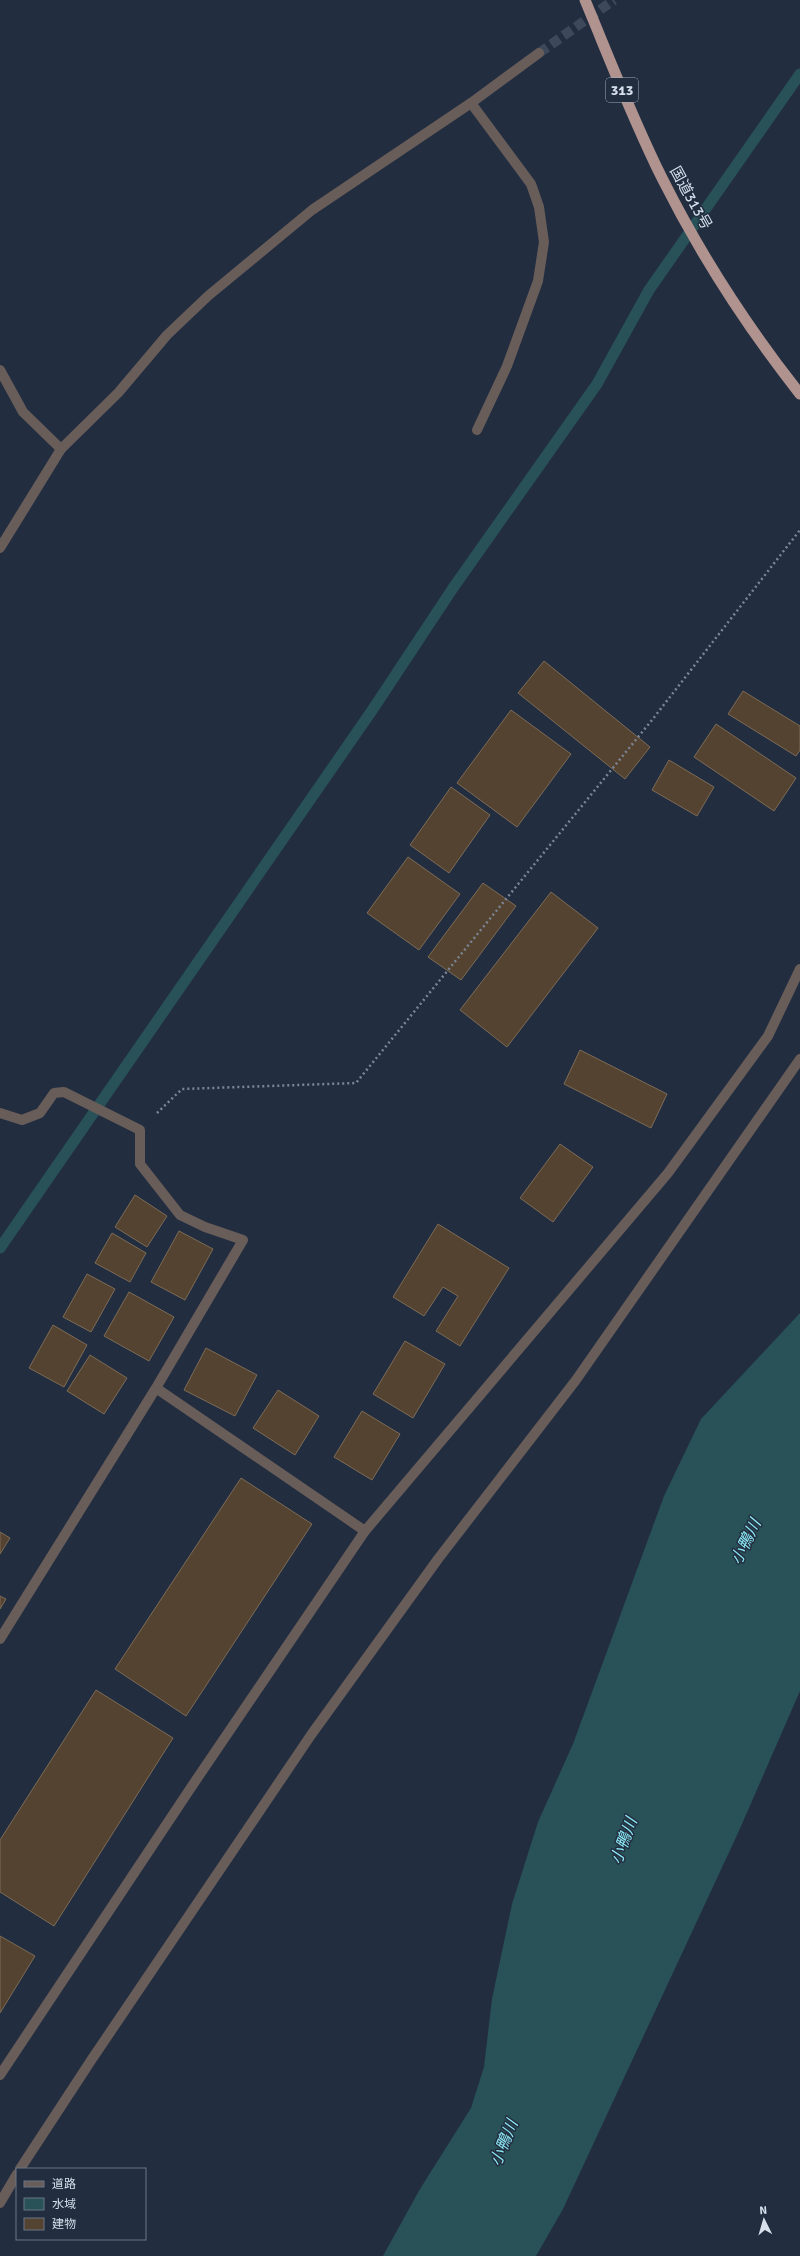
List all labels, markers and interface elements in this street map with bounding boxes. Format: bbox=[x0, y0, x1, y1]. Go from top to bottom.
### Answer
road number: 313 bbox=[606, 78, 638, 102]
street label: 国道313号 bbox=[666, 163, 716, 233]
water label: 小鴨川 bbox=[726, 1514, 766, 1568]
water label: 小鴨川 bbox=[606, 1813, 642, 1867]
water label: 小鴨川 bbox=[486, 2115, 523, 2169]
legend bbox=[16, 2168, 146, 2240]
text: 道路 bbox=[52, 2177, 76, 2192]
text: 水域 bbox=[52, 2197, 76, 2212]
north arrow bbox=[744, 2200, 784, 2240]
text: N bbox=[759, 2204, 768, 2217]
text: 建物 bbox=[52, 2217, 76, 2232]

